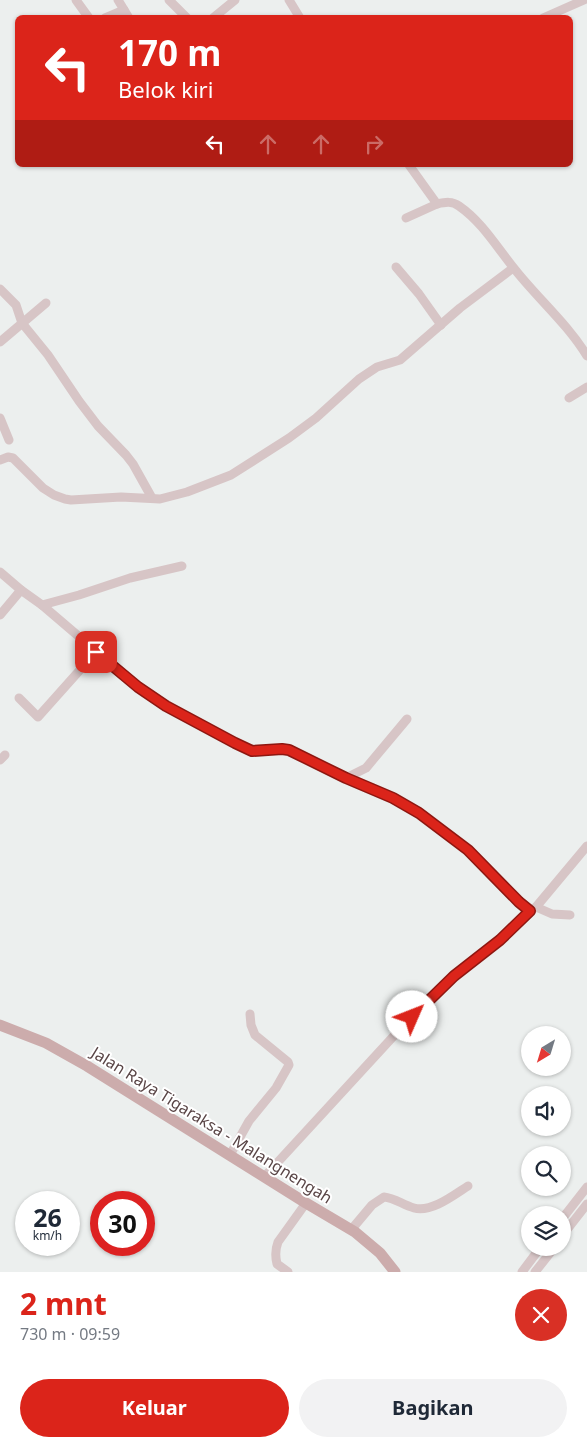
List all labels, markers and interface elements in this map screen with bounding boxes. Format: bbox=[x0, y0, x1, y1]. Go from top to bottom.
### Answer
text: 170 m bbox=[118, 29, 221, 76]
icon: left bbox=[35, 35, 100, 100]
text: Belok kiri bbox=[118, 74, 213, 104]
icon: left bbox=[201, 130, 229, 158]
icon: ahead bbox=[254, 130, 282, 158]
icon: ahead bbox=[307, 130, 335, 158]
icon: right bbox=[360, 130, 388, 158]
pin bbox=[75, 631, 117, 673]
icon: arrive bbox=[82, 638, 110, 666]
position arrow bbox=[385, 990, 437, 1042]
north arrow bbox=[521, 1026, 571, 1076]
map controls bbox=[521, 1026, 571, 1256]
street label: Jalan Raya Tigaraksa - Malangnengah bbox=[86, 1040, 337, 1209]
button: sound bbox=[521, 1086, 571, 1136]
button: search bbox=[521, 1146, 571, 1196]
speed limit sign: 30 bbox=[90, 1191, 155, 1256]
text: 26 bbox=[33, 1200, 62, 1234]
button: layers bbox=[521, 1206, 571, 1256]
text: km/h bbox=[33, 1227, 62, 1244]
text: 2 mnt bbox=[20, 1283, 107, 1324]
button: close bbox=[515, 1289, 567, 1341]
text: 730 m · 09:59 bbox=[20, 1323, 120, 1345]
button: Keluar bbox=[20, 1379, 289, 1437]
button: Bagikan bbox=[299, 1379, 567, 1437]

